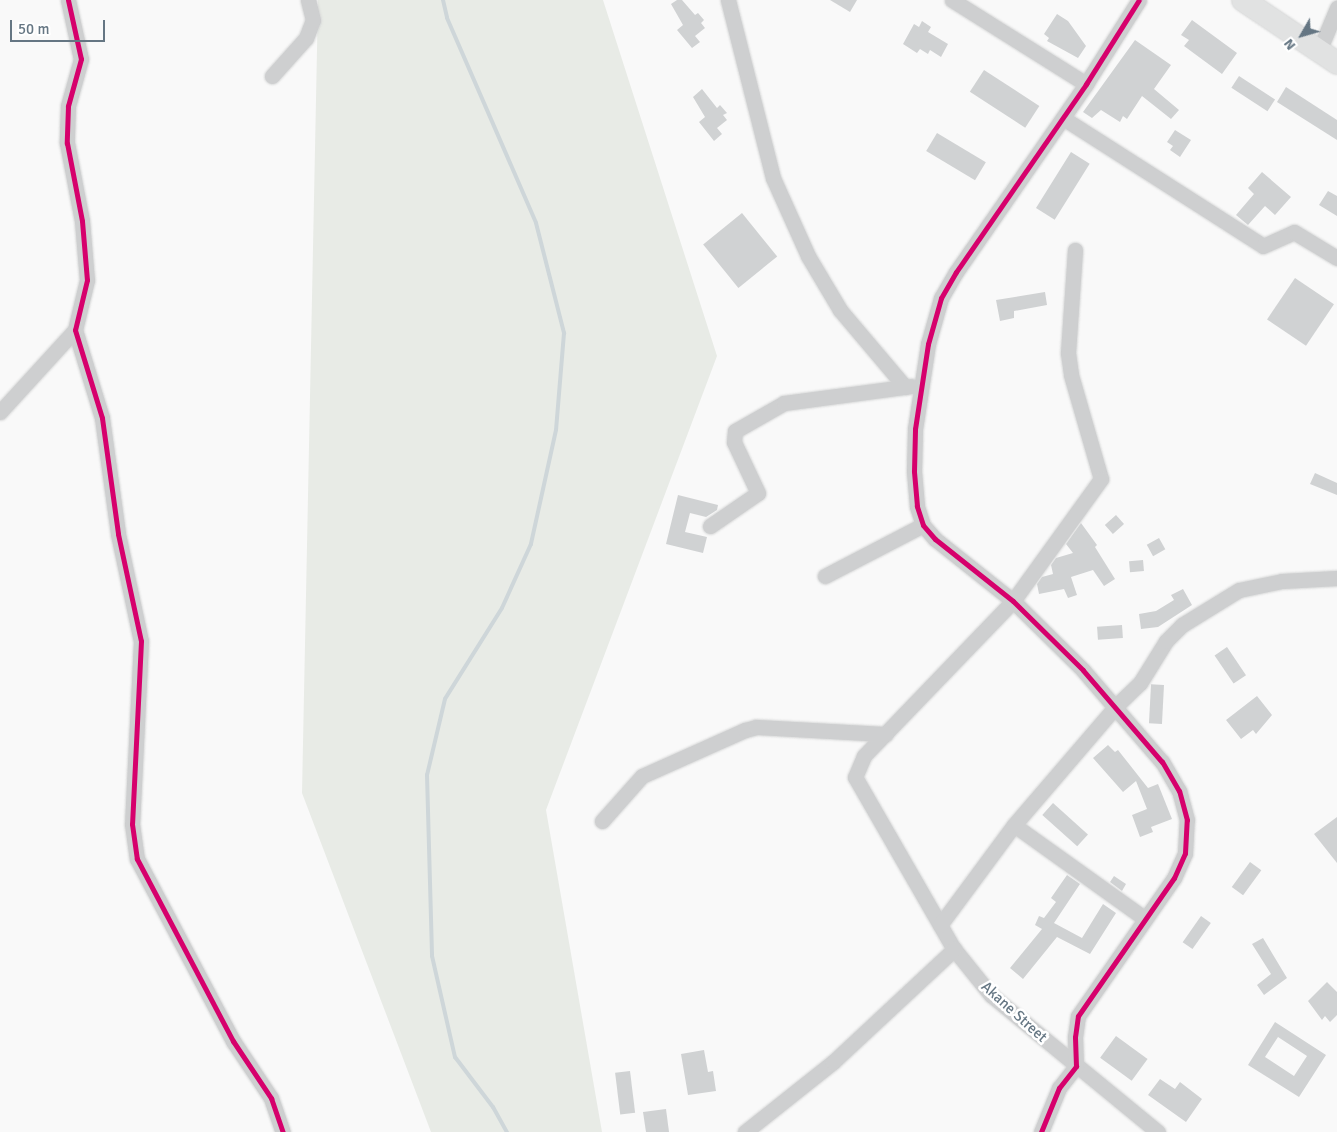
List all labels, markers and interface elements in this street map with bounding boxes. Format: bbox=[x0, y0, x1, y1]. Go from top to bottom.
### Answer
scale bar bbox=[12, 10, 108, 42]
north arrow bbox=[1277, 10, 1327, 60]
text: 50 m bbox=[18, 20, 49, 38]
text: N bbox=[1280, 35, 1299, 54]
street label: Akane Street bbox=[977, 978, 1051, 1046]

